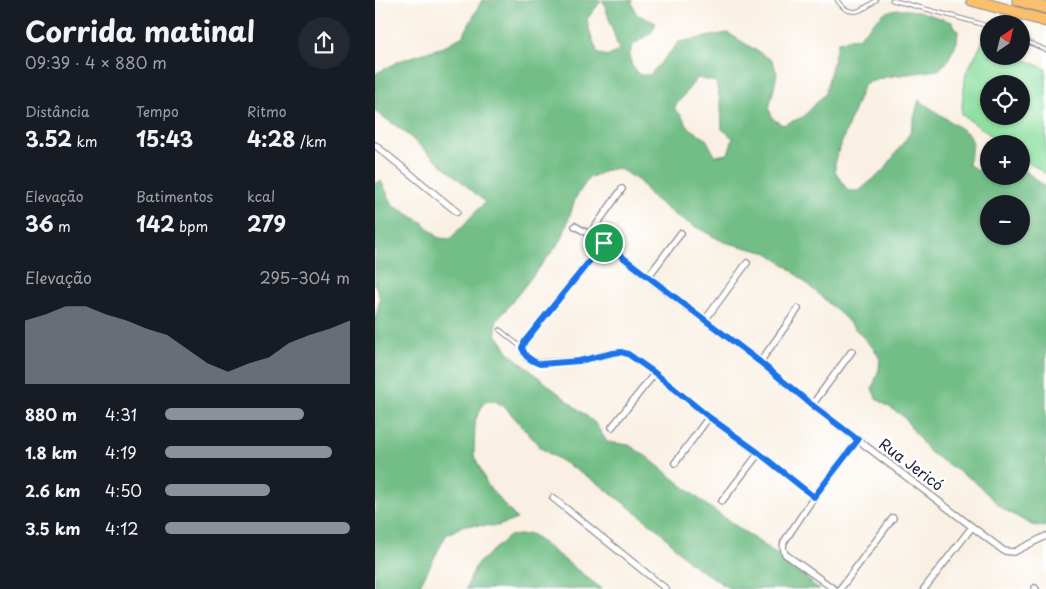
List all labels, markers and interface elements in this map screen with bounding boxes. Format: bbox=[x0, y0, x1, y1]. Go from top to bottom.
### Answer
text: Corrida matinal bbox=[25, 9, 255, 52]
north arrow bbox=[980, 15, 1030, 65]
map controls bbox=[980, 15, 1030, 245]
button: share bbox=[298, 17, 350, 69]
text: 09:39 · 4 × 880 m bbox=[25, 50, 167, 74]
button: locate bbox=[980, 75, 1030, 125]
text: Distância bbox=[25, 101, 90, 122]
text: Tempo bbox=[136, 101, 179, 122]
text: Ritmo bbox=[247, 101, 286, 122]
text: 3.52 bbox=[25, 122, 72, 154]
text: 15:43 bbox=[136, 122, 193, 154]
text: 4:28 bbox=[247, 122, 295, 154]
text: km bbox=[72, 131, 98, 152]
text: /km bbox=[295, 131, 327, 152]
button: + bbox=[980, 135, 1030, 185]
text: Elevação bbox=[25, 186, 84, 207]
text: Batimentos bbox=[136, 186, 213, 207]
text: kcal bbox=[247, 186, 275, 207]
button: − bbox=[980, 195, 1030, 245]
text: 36 bbox=[25, 207, 54, 239]
text: 142 bbox=[136, 207, 175, 239]
text: 279 bbox=[247, 207, 286, 239]
text: m bbox=[54, 216, 71, 237]
text: bpm bbox=[175, 216, 208, 237]
pin bbox=[583, 222, 625, 264]
icon: arrive bbox=[590, 229, 618, 257]
text: Elevação bbox=[25, 265, 92, 289]
text: 295–304 m bbox=[259, 265, 350, 289]
text: 880 m bbox=[25, 402, 77, 426]
text: 4:31 bbox=[105, 402, 137, 426]
street label: Rua Jericó bbox=[875, 432, 949, 496]
text: 1.8 km bbox=[25, 440, 77, 464]
text: 4:19 bbox=[105, 440, 137, 464]
text: 2.6 km bbox=[25, 478, 81, 502]
text: 4:50 bbox=[105, 478, 142, 502]
text: 3.5 km bbox=[25, 516, 80, 540]
text: 4:12 bbox=[105, 516, 139, 540]

